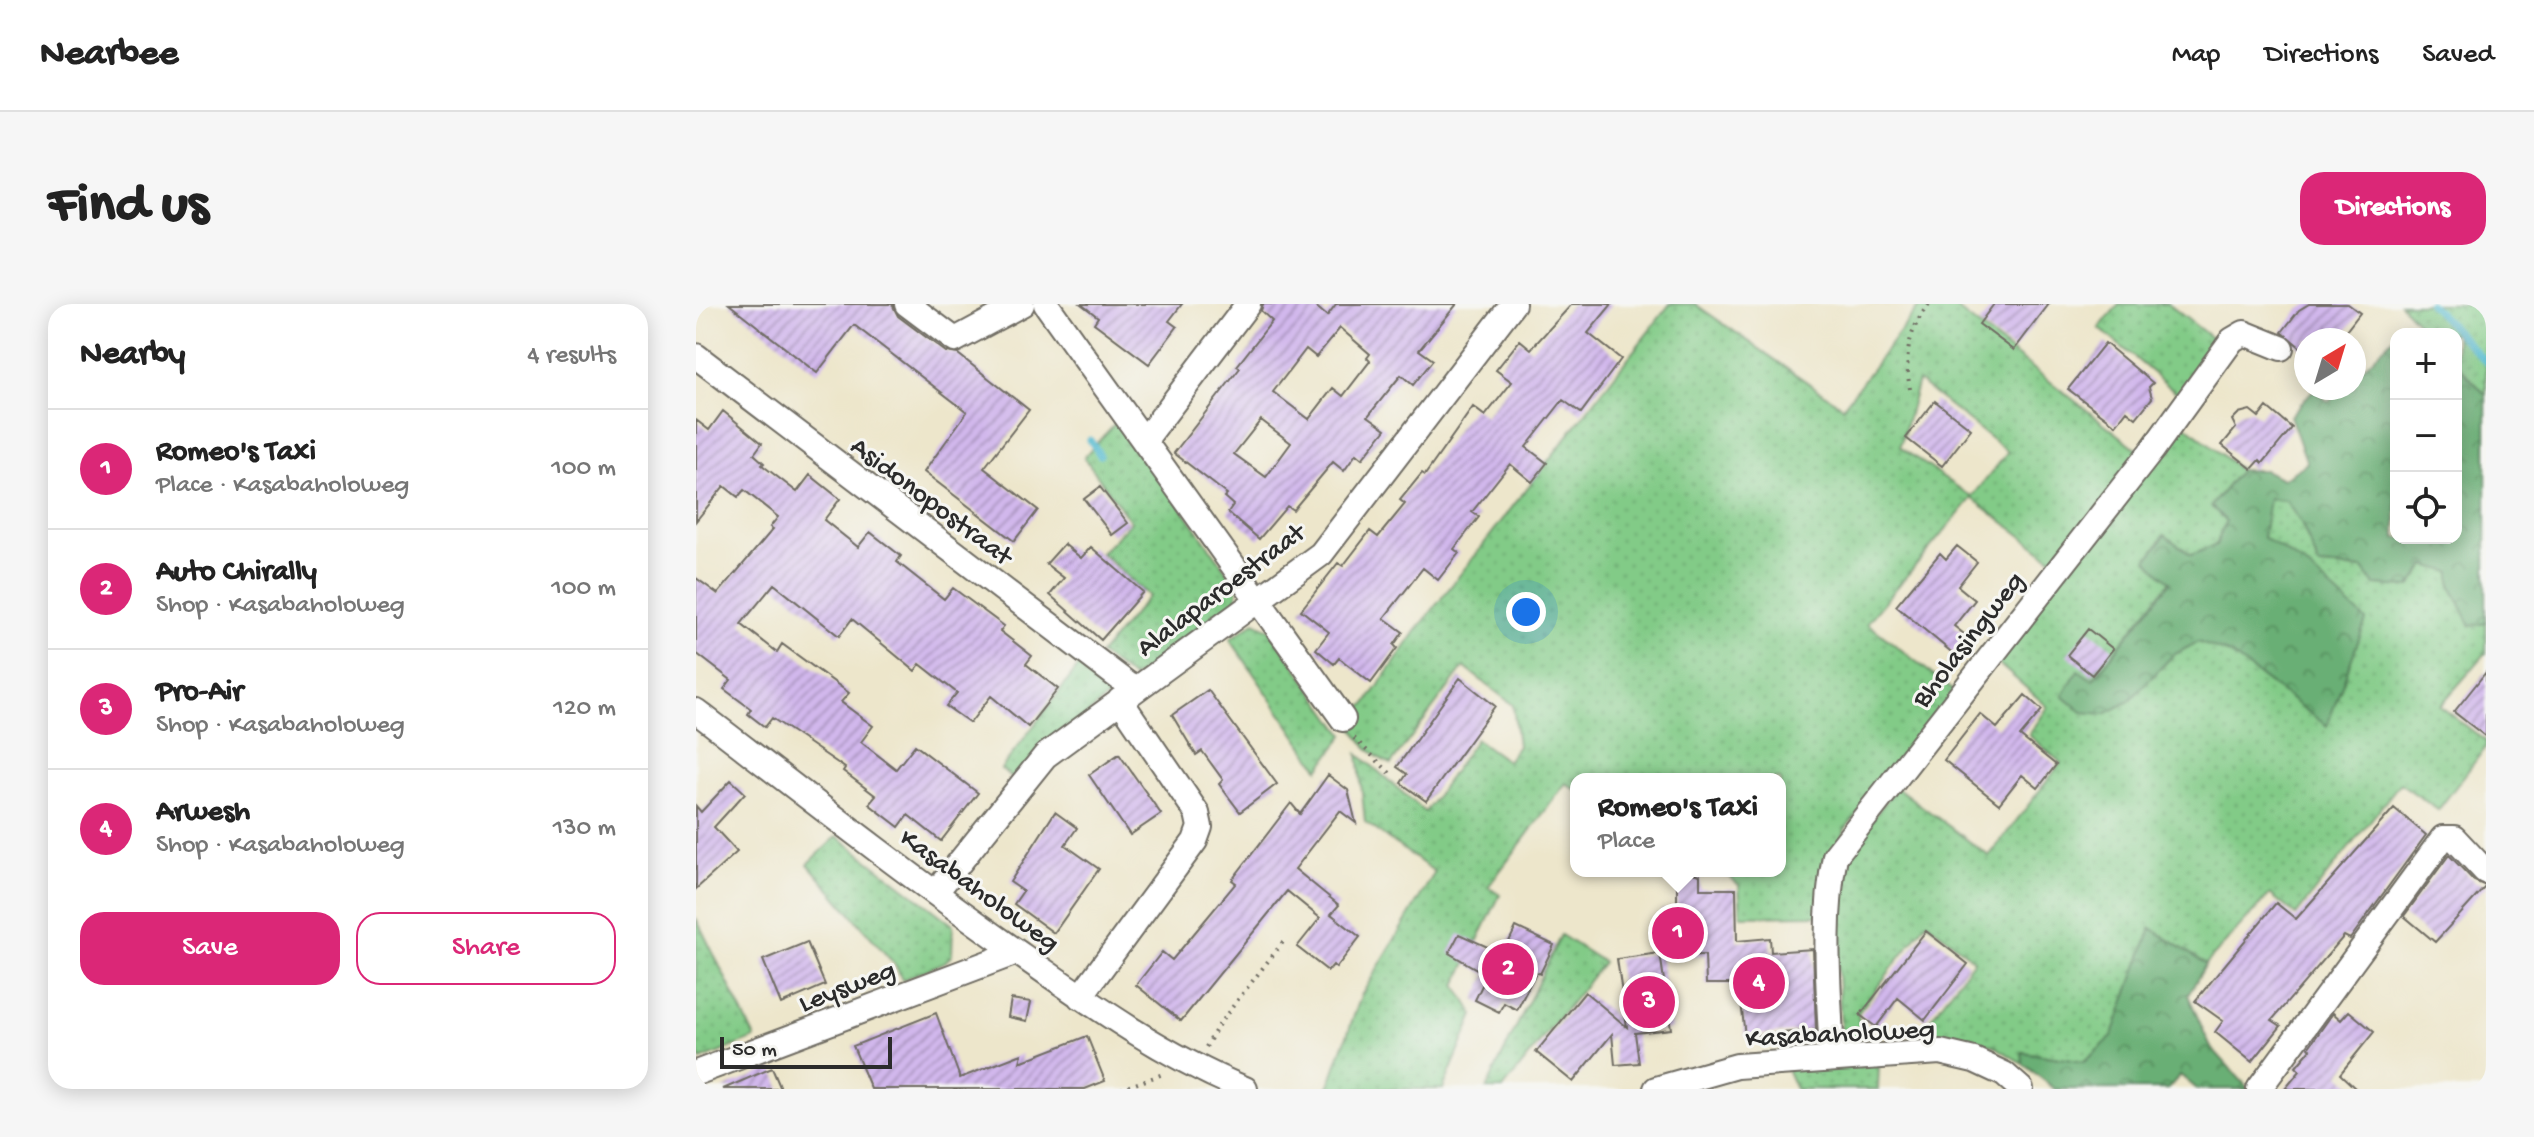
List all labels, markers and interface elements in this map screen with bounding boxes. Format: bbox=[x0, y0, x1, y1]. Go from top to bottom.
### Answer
text: Nearbee bbox=[40, 33, 178, 77]
text: Map bbox=[2172, 39, 2220, 72]
text: Directions bbox=[2264, 39, 2378, 72]
text: Saved bbox=[2422, 39, 2494, 72]
button: Directions bbox=[2300, 172, 2486, 245]
text: Find us bbox=[48, 175, 208, 241]
north arrow bbox=[2294, 328, 2366, 400]
map controls bbox=[2390, 328, 2462, 544]
button: + bbox=[2390, 328, 2462, 400]
text: Nearby bbox=[80, 336, 185, 376]
text: 4 results bbox=[527, 341, 616, 372]
button: − bbox=[2390, 400, 2462, 472]
street label: Asidonopostraat bbox=[843, 431, 1020, 576]
text: Romeo's Taxi bbox=[156, 436, 316, 471]
text: 1 bbox=[101, 454, 111, 485]
text: 100 m bbox=[551, 454, 616, 485]
text: Place · Kasabaholoweg bbox=[156, 471, 409, 502]
button: locate bbox=[2390, 472, 2462, 544]
street label: Alalaparoestraat bbox=[1131, 516, 1314, 666]
text: Auto Chirally bbox=[156, 556, 317, 591]
street label: Bholasingweg bbox=[1906, 566, 2033, 716]
text: 2 bbox=[100, 574, 112, 605]
text: 100 m bbox=[551, 574, 616, 605]
text: Shop · Kasabaholoweg bbox=[156, 591, 405, 622]
your location bbox=[1506, 592, 1546, 632]
text: Pro-Air bbox=[156, 676, 243, 711]
text: 3 bbox=[99, 694, 113, 725]
text: 120 m bbox=[553, 694, 616, 725]
text: Shop · Kasabaholoweg bbox=[156, 711, 405, 742]
popup bbox=[1570, 773, 1786, 877]
text: Romeo's Taxi bbox=[1598, 792, 1758, 827]
text: Arwesh bbox=[156, 796, 250, 831]
text: 4 bbox=[100, 814, 112, 845]
text: 130 m bbox=[553, 814, 616, 845]
street label: Kasabaholoweg bbox=[892, 823, 1065, 961]
text: Place bbox=[1598, 827, 1655, 858]
text: Shop · Kasabaholoweg bbox=[156, 831, 405, 862]
pin: 1 bbox=[1652, 903, 1704, 963]
button: Save bbox=[80, 912, 340, 985]
button: Share bbox=[356, 912, 616, 985]
pin: 2 bbox=[1482, 939, 1534, 999]
pin: 4 bbox=[1733, 953, 1785, 1013]
street label: Leysweg bbox=[795, 955, 901, 1022]
pin: 3 bbox=[1623, 972, 1675, 1032]
street label: Kasabaholoweg bbox=[1745, 1014, 1936, 1057]
scale bar bbox=[720, 1033, 892, 1069]
text: 50 m bbox=[732, 1038, 777, 1064]

